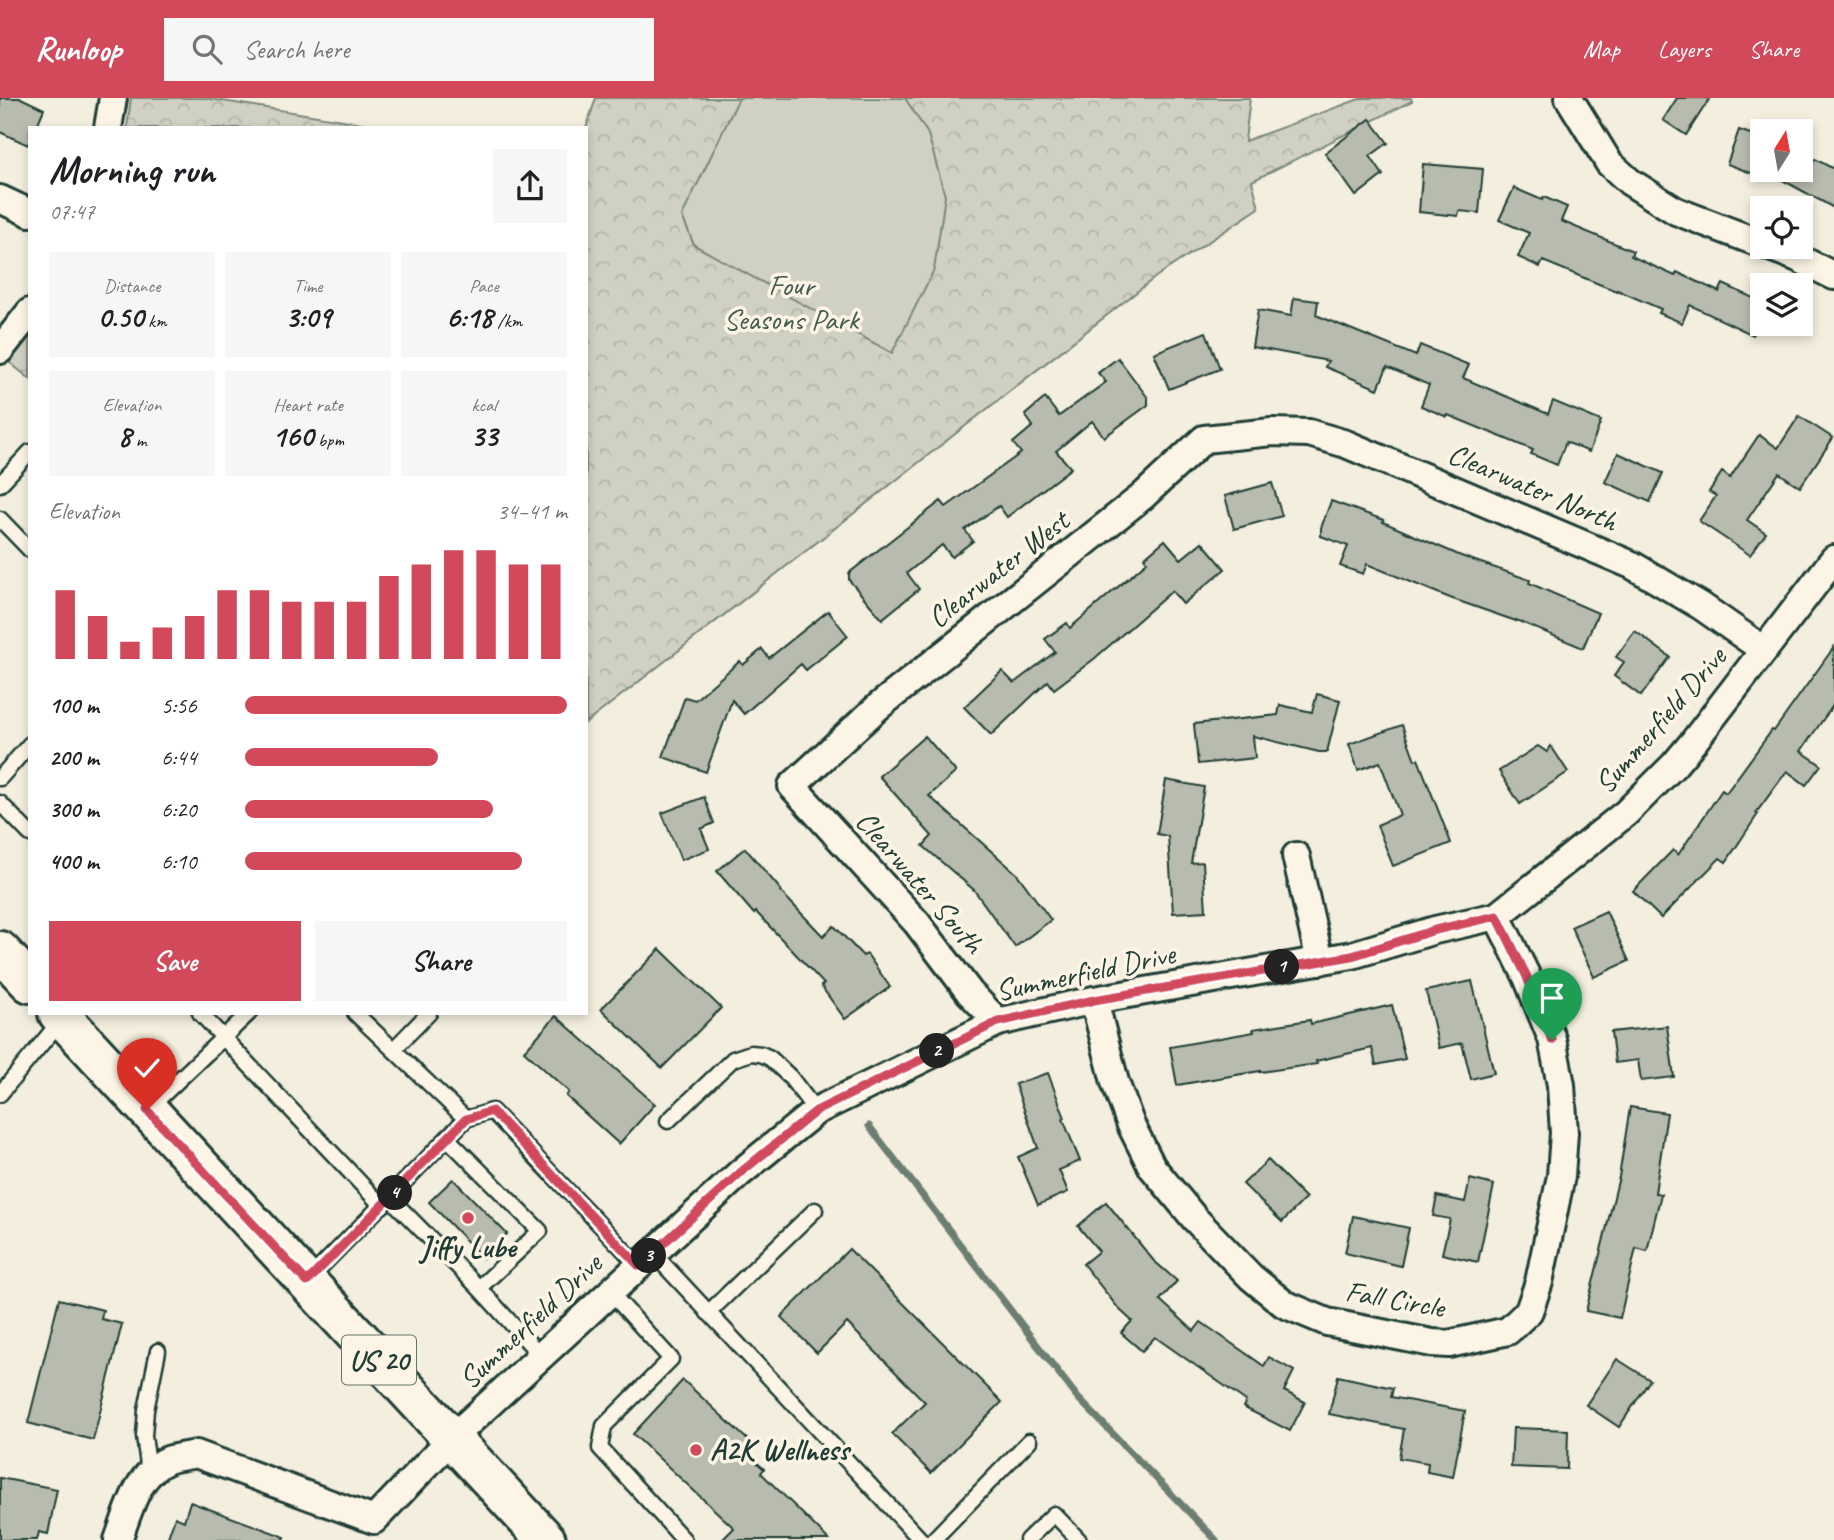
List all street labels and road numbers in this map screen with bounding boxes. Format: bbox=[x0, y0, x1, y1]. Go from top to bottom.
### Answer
street label: Clearwater North bbox=[1443, 434, 1625, 540]
street label: Clearwater West bbox=[920, 500, 1079, 636]
street label: Summerfield Drive bbox=[1586, 637, 1736, 801]
street label: Clearwater South bbox=[847, 803, 994, 963]
street label: Summerfield Drive bbox=[992, 934, 1180, 1010]
street label: Summerfield Drive bbox=[450, 1243, 611, 1397]
street label: Fall Circle bbox=[1343, 1272, 1450, 1327]
road number: US 20 bbox=[342, 1336, 416, 1384]

